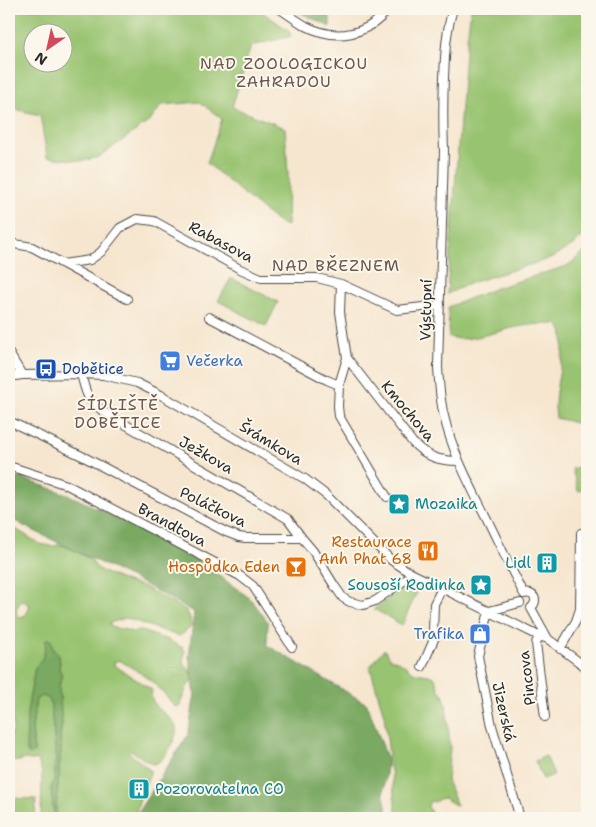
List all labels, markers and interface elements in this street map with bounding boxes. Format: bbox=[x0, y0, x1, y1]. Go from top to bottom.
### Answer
north arrow bbox=[22, 22, 72, 72]
text: N bbox=[31, 48, 50, 69]
district label: NAD ZOOLOGICKOU ZAHRADOU bbox=[200, 53, 368, 92]
street label: Rabasova bbox=[185, 217, 257, 268]
district label: NAD BŘEZNEM bbox=[272, 255, 400, 276]
street label: Výstupní bbox=[415, 278, 437, 341]
supermarket icon: Večerka bbox=[158, 349, 182, 373]
place label: Večerka bbox=[186, 351, 243, 371]
bus stop icon: Dobětice bbox=[34, 357, 58, 381]
place label: Dobětice bbox=[62, 359, 124, 379]
street label: Kmochova bbox=[377, 376, 440, 446]
district label: SÍDLIŠTĚ DOBĚTICE bbox=[74, 394, 162, 433]
street label: Šrámkova bbox=[236, 416, 307, 470]
street label: Ježkova bbox=[175, 431, 237, 479]
street label: Poláčkova bbox=[176, 482, 250, 532]
place icon: Mozaika bbox=[387, 492, 411, 516]
place label: Mozaika bbox=[415, 494, 478, 514]
street label: Brandtova bbox=[134, 499, 210, 552]
place label: Restaurace Anh Phat 68 bbox=[319, 532, 412, 569]
restaurant icon: Restaurace Anh Phat 68 bbox=[416, 539, 440, 563]
building icon: Lidl bbox=[535, 551, 559, 575]
place label: Lidl bbox=[505, 553, 531, 573]
bar icon: Hospůdka Eden bbox=[284, 555, 308, 579]
place label: Hospůdka Eden bbox=[168, 557, 280, 577]
place icon: Sousoší Rodinka bbox=[469, 573, 493, 597]
place label: Sousoší Rodinka bbox=[348, 575, 466, 595]
shop icon: Trafika bbox=[468, 622, 492, 646]
place label: Trafika bbox=[413, 624, 465, 644]
street label: Pincova bbox=[514, 649, 540, 706]
street label: Jizerská bbox=[487, 680, 521, 744]
building icon: Pozorovatelna CO bbox=[127, 777, 151, 801]
place label: Pozorovatelna CO bbox=[155, 779, 284, 799]

